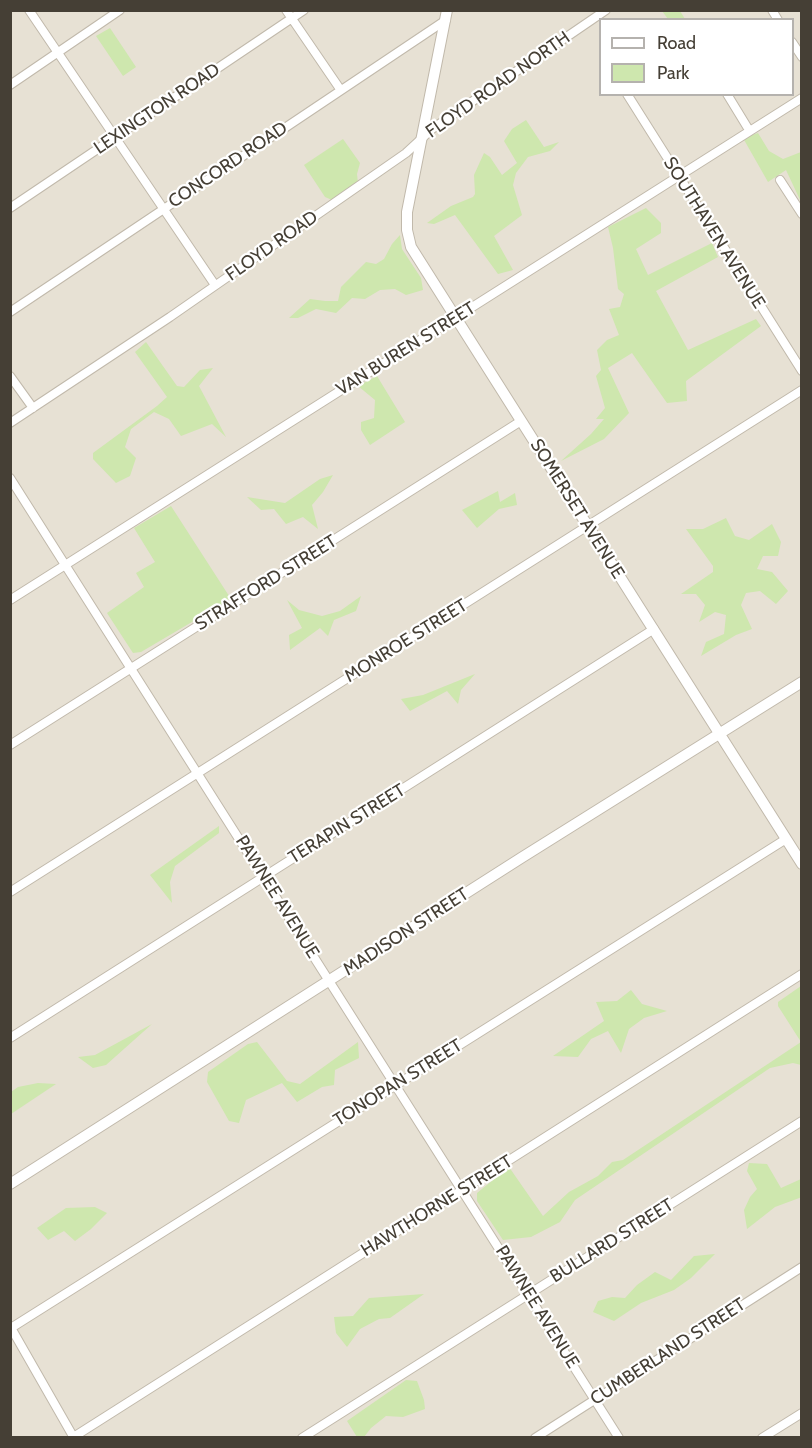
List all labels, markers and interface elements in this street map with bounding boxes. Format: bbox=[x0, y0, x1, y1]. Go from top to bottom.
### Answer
legend bbox=[599, 18, 794, 96]
street label: FLOYD ROAD NORTH bbox=[422, 27, 574, 143]
text: Road bbox=[657, 32, 696, 54]
street label: LEXINGTON ROAD bbox=[90, 59, 224, 159]
text: Park bbox=[657, 62, 689, 84]
street label: CONCORD ROAD bbox=[164, 117, 292, 213]
street label: SOUTHAVEN AVENUE bbox=[659, 153, 769, 313]
street label: FLOYD ROAD bbox=[222, 206, 322, 286]
street label: VAN BUREN STREET bbox=[333, 298, 479, 400]
street label: SOMERSET AVENUE bbox=[525, 435, 629, 583]
street label: STRAFFORD STREET bbox=[191, 531, 341, 635]
street label: MONROE STREET bbox=[341, 595, 471, 687]
street label: TERAPIN STREET bbox=[285, 779, 409, 869]
street label: PAWNEE AVENUE bbox=[231, 832, 323, 962]
street label: MADISON STREET bbox=[339, 883, 473, 981]
street label: TONOPAN STREET bbox=[330, 1035, 466, 1131]
street label: HAWTHORNE STREET bbox=[357, 1151, 517, 1261]
street label: BULLARD STREET bbox=[546, 1194, 678, 1288]
street label: PAWNEE AVENUE bbox=[491, 1242, 583, 1372]
street label: CUMBERLAND STREET bbox=[586, 1294, 750, 1410]

